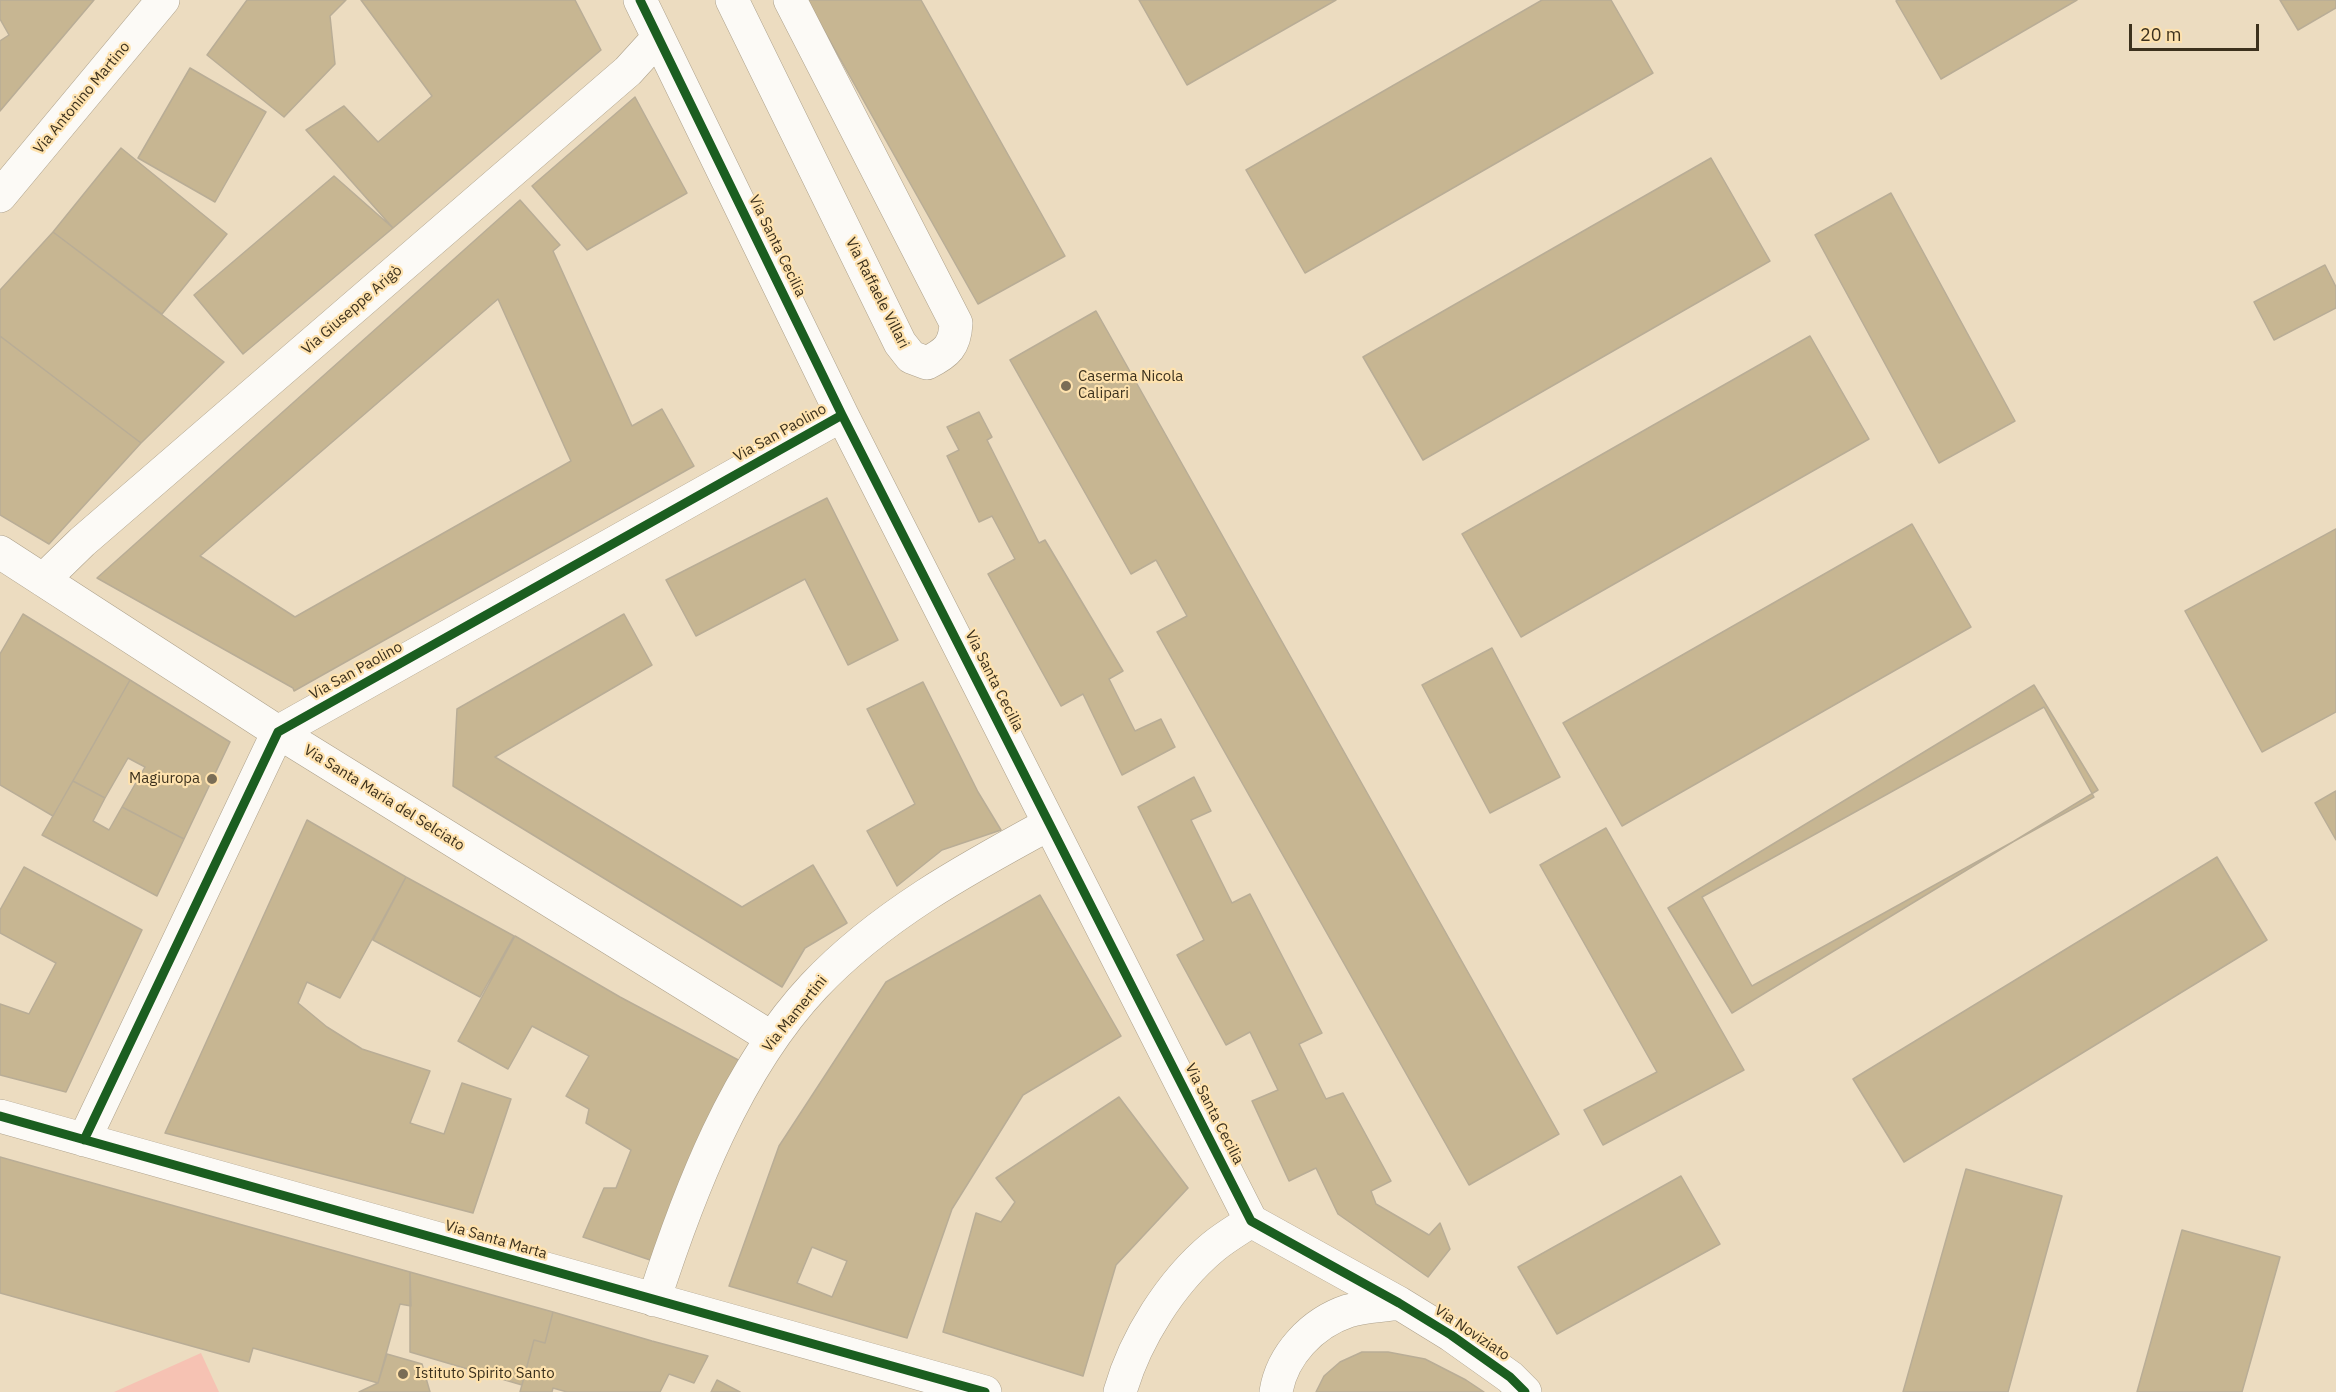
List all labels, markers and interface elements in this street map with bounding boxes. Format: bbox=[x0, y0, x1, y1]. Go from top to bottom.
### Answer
scale bar bbox=[2132, 12, 2262, 50]
text: 20 m bbox=[2140, 23, 2182, 46]
street label: Via Antonino Martino bbox=[30, 38, 134, 158]
street label: Via Santa Cecilia bbox=[745, 192, 809, 300]
street label: Via Raffaele Villari bbox=[841, 235, 913, 351]
street label: Via Giuseppe Arigò bbox=[298, 262, 406, 358]
place label: Caserma Nicola Calipari bbox=[1078, 368, 1183, 403]
marker: Caserma Nicola Calipari bbox=[1059, 379, 1073, 393]
street label: Via San Paolino bbox=[730, 400, 830, 466]
street label: Via Santa Cecilia bbox=[961, 627, 1027, 735]
street label: Via San Paolino bbox=[306, 638, 406, 704]
street label: Via Santa Maria del Selciato bbox=[300, 741, 468, 855]
place label: Magiuropa bbox=[129, 770, 200, 788]
marker: Magiuropa bbox=[205, 772, 219, 786]
street label: Via Mamertini bbox=[759, 972, 831, 1056]
street label: Via Santa Cecilia bbox=[1181, 1060, 1247, 1168]
street label: Via Santa Marta bbox=[443, 1217, 549, 1263]
street label: Via Noviziato bbox=[1431, 1301, 1513, 1365]
place label: Istituto Spirito Santo bbox=[415, 1365, 555, 1383]
marker: Istituto Spirito Santo bbox=[396, 1367, 410, 1381]

